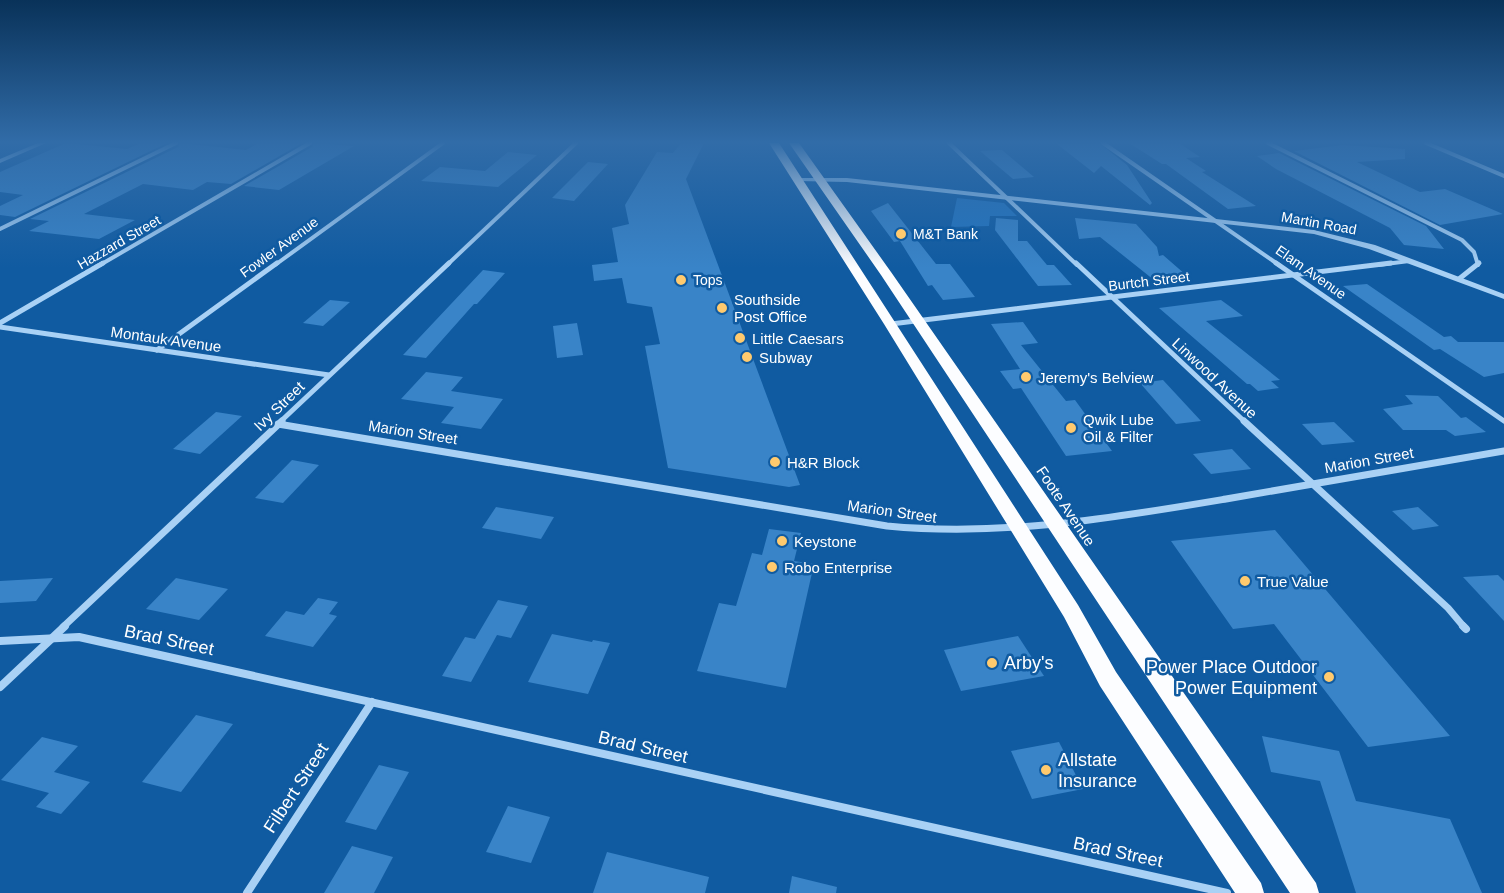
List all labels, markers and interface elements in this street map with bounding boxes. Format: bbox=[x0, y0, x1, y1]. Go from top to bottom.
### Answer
street label: Martin Road bbox=[1280, 208, 1358, 238]
street label: Hazzard Street bbox=[75, 212, 164, 272]
street label: Fowler Avenue bbox=[237, 213, 321, 281]
place label: M&T Bank bbox=[913, 226, 979, 242]
marker: M&T Bank bbox=[894, 227, 908, 241]
street label: Elam Avenue bbox=[1273, 242, 1349, 302]
street label: Burtch Street bbox=[1107, 268, 1191, 294]
place label: Tops bbox=[693, 272, 723, 288]
marker: Tops bbox=[674, 273, 688, 287]
place label: Southside Post Office bbox=[734, 291, 807, 325]
marker: Southside Post Office bbox=[715, 301, 729, 315]
street label: Montauk Avenue bbox=[110, 323, 222, 355]
place label: Little Caesars bbox=[752, 330, 844, 347]
marker: Little Caesars bbox=[733, 331, 747, 345]
street label: Linwood Avenue bbox=[1169, 334, 1261, 422]
place label: Subway bbox=[759, 349, 813, 366]
marker: Subway bbox=[740, 350, 754, 364]
place label: Jeremy's Belview bbox=[1038, 369, 1154, 386]
marker: Jeremy's Belview bbox=[1019, 370, 1033, 384]
street label: Ivy Street bbox=[250, 377, 308, 434]
place label: Qwik Lube Oil & Filter bbox=[1083, 411, 1154, 445]
street label: Marion Street bbox=[367, 417, 460, 448]
marker: Qwik Lube Oil & Filter bbox=[1064, 421, 1078, 435]
street label: Marion Street bbox=[1323, 444, 1416, 476]
place label: H&R Block bbox=[787, 454, 860, 471]
marker: H&R Block bbox=[768, 455, 782, 469]
street label: Foote Avenue bbox=[1033, 463, 1099, 549]
street label: Marion Street bbox=[846, 496, 939, 526]
place label: Keystone bbox=[794, 533, 857, 550]
marker: Keystone bbox=[775, 534, 789, 548]
place label: Robo Enterprise bbox=[784, 559, 892, 576]
marker: Robo Enterprise bbox=[765, 560, 779, 574]
place label: True Value bbox=[1257, 573, 1329, 590]
marker: True Value bbox=[1238, 574, 1252, 588]
street label: Brad Street bbox=[122, 621, 216, 659]
place label: Arby's bbox=[1004, 653, 1053, 673]
marker: Arby's bbox=[985, 656, 999, 670]
place label: Power Place Outdoor Power Equipment bbox=[1146, 657, 1317, 698]
marker: Power Place Outdoor Power Equipment bbox=[1322, 670, 1336, 684]
street label: Brad Street bbox=[596, 727, 690, 767]
street label: Filbert Street bbox=[260, 739, 332, 837]
place label: Allstate Insurance bbox=[1058, 750, 1137, 791]
marker: Allstate Insurance bbox=[1039, 763, 1053, 777]
street label: Brad Street bbox=[1071, 833, 1165, 871]

